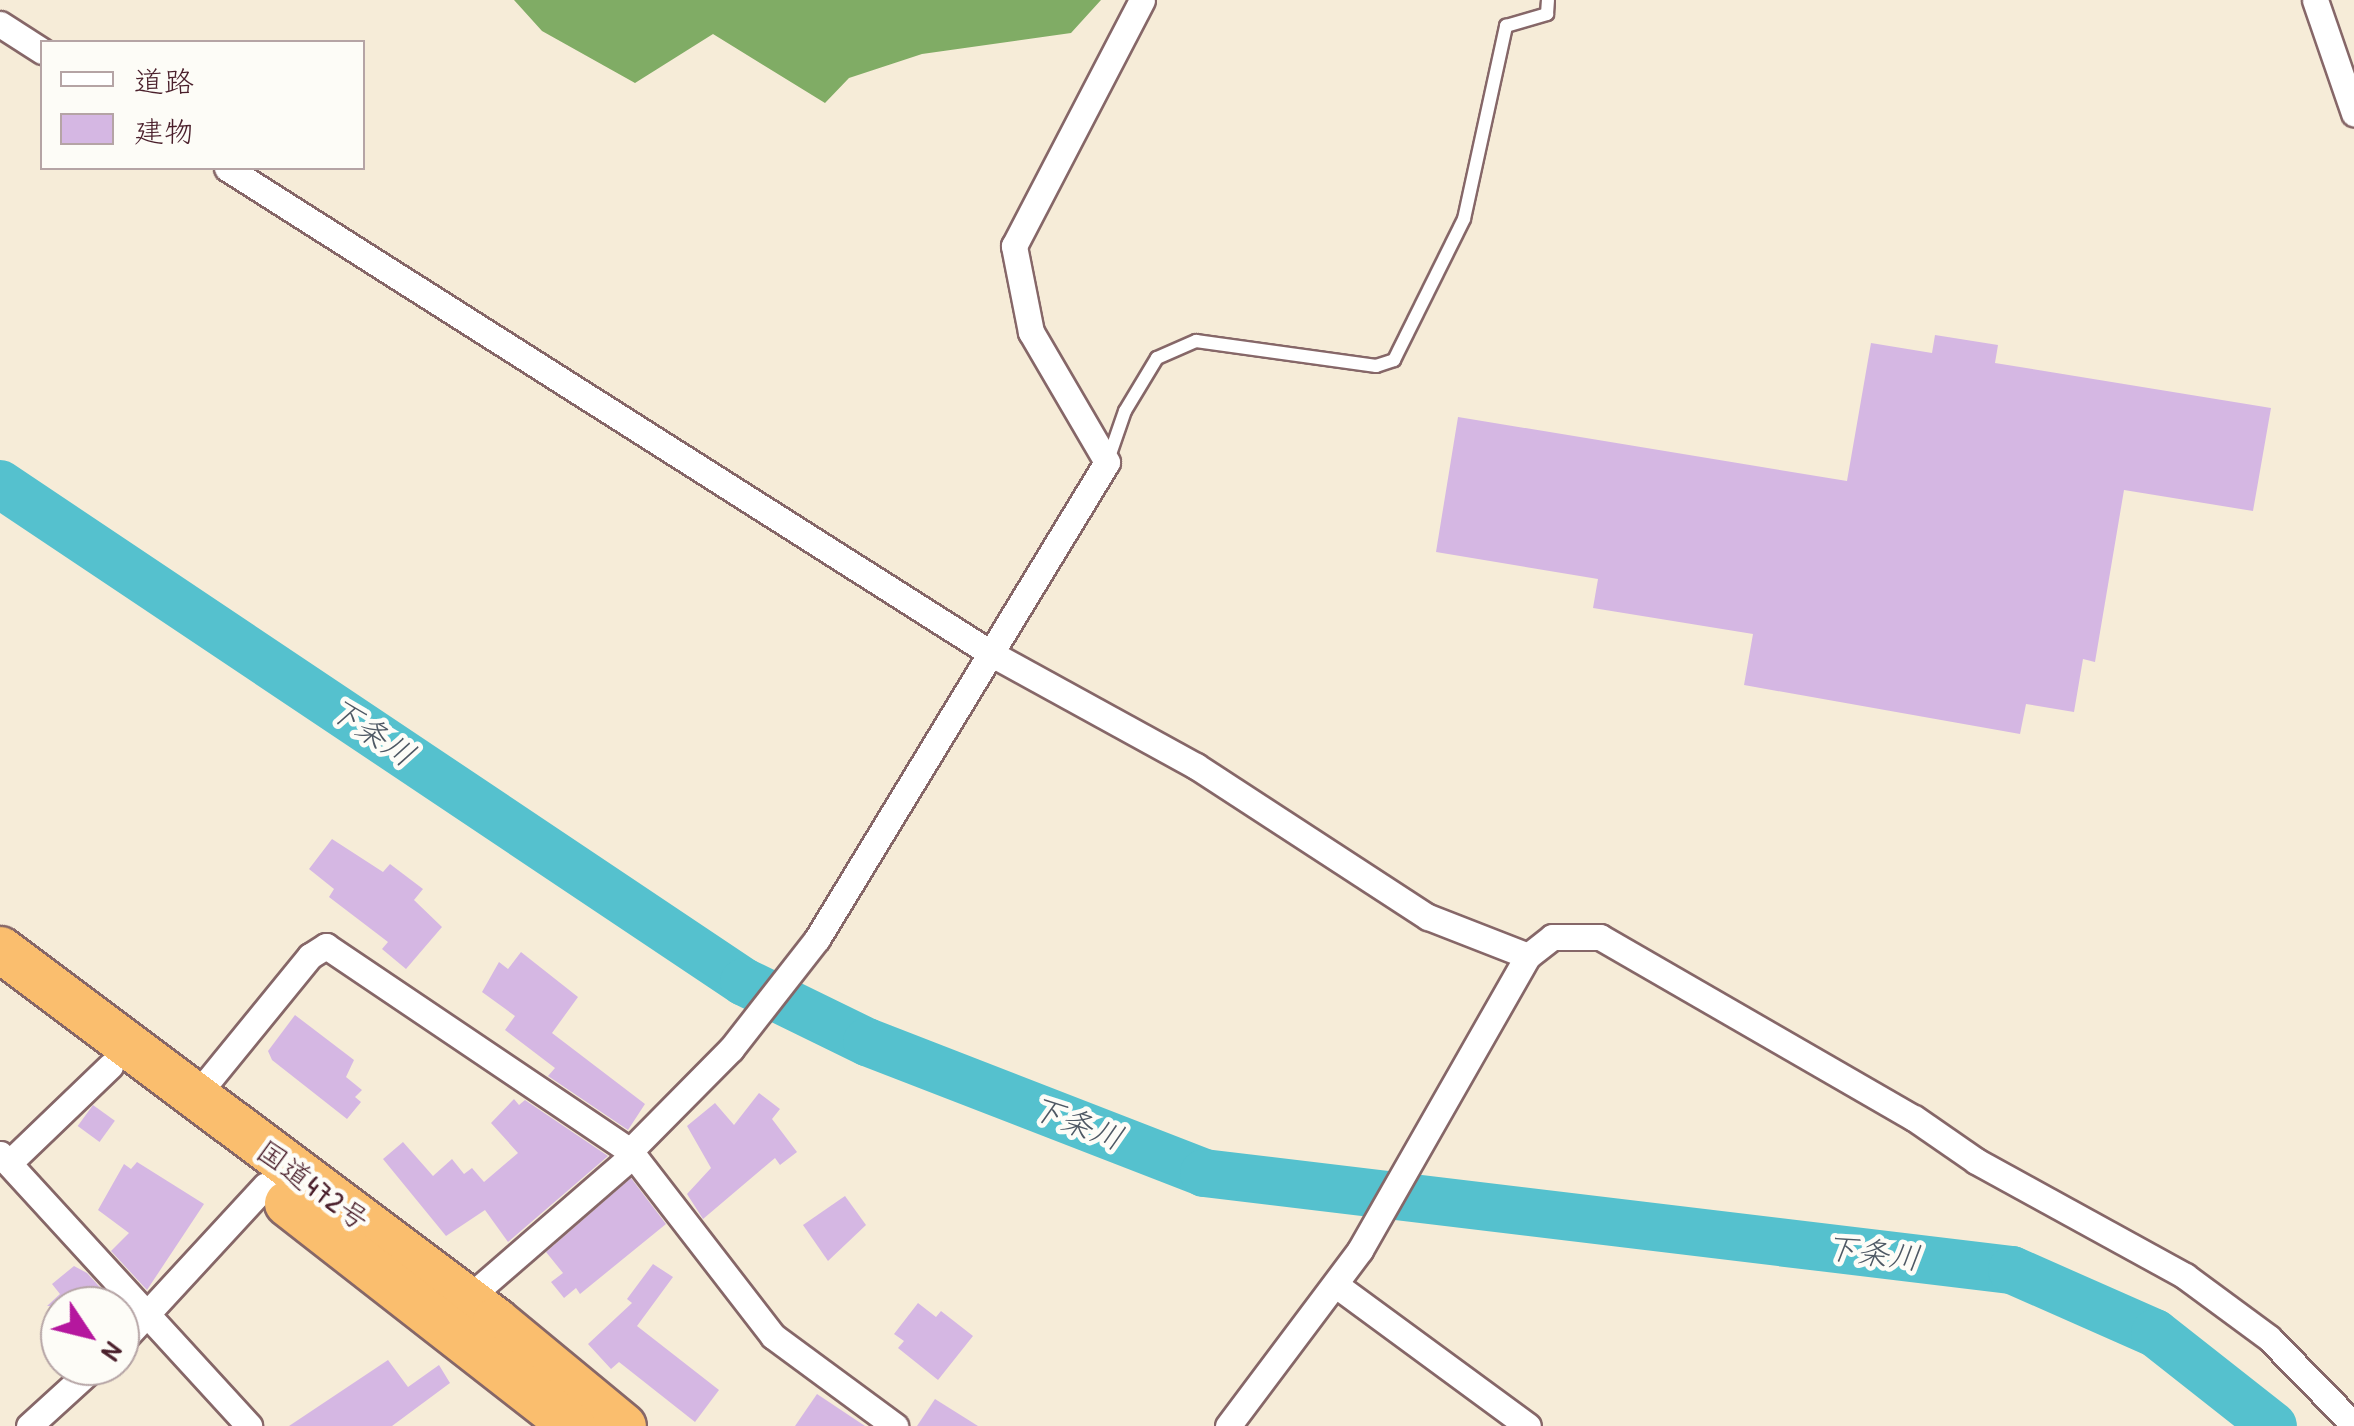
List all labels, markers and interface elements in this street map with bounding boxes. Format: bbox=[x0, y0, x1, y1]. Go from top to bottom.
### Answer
legend bbox=[40, 40, 365, 170]
text: 道路 bbox=[134, 61, 194, 101]
text: 建物 bbox=[134, 111, 194, 151]
water label: 下条川 bbox=[321, 689, 423, 775]
water label: 下条川 bbox=[1025, 1088, 1129, 1158]
street label: 国道472号 bbox=[250, 1132, 376, 1238]
water label: 下条川 bbox=[1823, 1228, 1923, 1278]
north arrow bbox=[40, 1286, 140, 1386]
text: N bbox=[93, 1335, 133, 1369]

